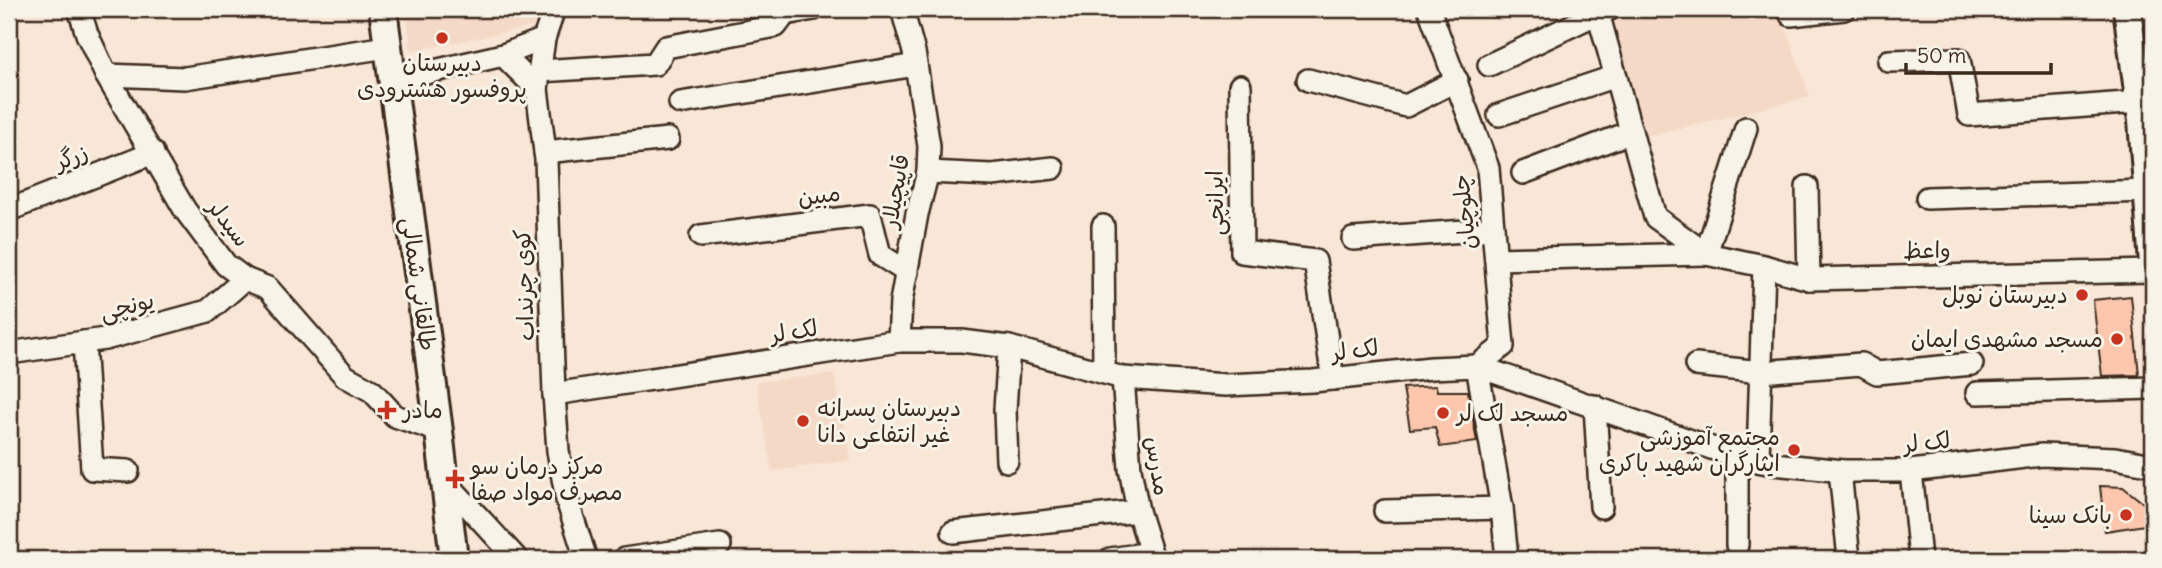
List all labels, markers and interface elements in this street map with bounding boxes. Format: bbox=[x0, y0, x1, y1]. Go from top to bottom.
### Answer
marker: دبیرستان پروفسور هشترودی bbox=[434, 30, 450, 46]
scale bar bbox=[1906, 32, 2052, 76]
text: 50 m bbox=[1917, 42, 1966, 69]
place label: دبیرستان پروفسور هشترودی bbox=[357, 48, 527, 104]
street label: زرگر bbox=[48, 137, 92, 177]
street label: قاپیچیلار bbox=[873, 152, 916, 232]
street label: ایرانچی bbox=[1199, 170, 1231, 236]
street label: چلوچیان bbox=[1445, 173, 1483, 251]
street label: مبین bbox=[796, 178, 842, 212]
street label: سیدلر bbox=[201, 192, 257, 252]
street label: طالقانی شمالی bbox=[395, 215, 443, 353]
street label: کوی چرنداب bbox=[507, 228, 540, 342]
street label: واعظ bbox=[1903, 235, 1951, 264]
place label: دبیرستان نوبل bbox=[1942, 280, 2068, 309]
street label: یونچی bbox=[97, 285, 157, 327]
marker: دبیرستان نوبل bbox=[2074, 287, 2090, 303]
street label: لک لر bbox=[766, 313, 819, 349]
place label: مسجد مشهدی ایمان bbox=[1911, 324, 2103, 353]
marker: مسجد مشهدی ایمان bbox=[2109, 331, 2125, 347]
street label: لک لر bbox=[1328, 332, 1380, 367]
place label: دبیرستان پسرانه غیر انتفاعی دانا bbox=[817, 393, 961, 449]
place label: مادر bbox=[401, 395, 443, 424]
place label: مسجد لک لر bbox=[1455, 398, 1569, 427]
marker: مادر bbox=[377, 400, 397, 420]
marker: مسجد لک لر bbox=[1435, 405, 1451, 421]
marker: دبیرستان پسرانه غیر انتفاعی دانا bbox=[795, 413, 811, 429]
place label: مجتمع آموزشی ایثارگران شهید باکری bbox=[1599, 422, 1780, 477]
street label: لک لر bbox=[1900, 425, 1952, 459]
street label: مدرس bbox=[1140, 434, 1177, 498]
marker: مجتمع آموزشی ایثارگران شهید باکری bbox=[1786, 442, 1802, 458]
place label: مرکز درمان سو مصرف مواد صفا bbox=[469, 451, 623, 506]
marker: مرکز درمان سو مصرف مواد صفا bbox=[445, 469, 465, 489]
place label: بانک سینا bbox=[2029, 500, 2112, 529]
marker: بانک سینا bbox=[2118, 507, 2134, 523]

